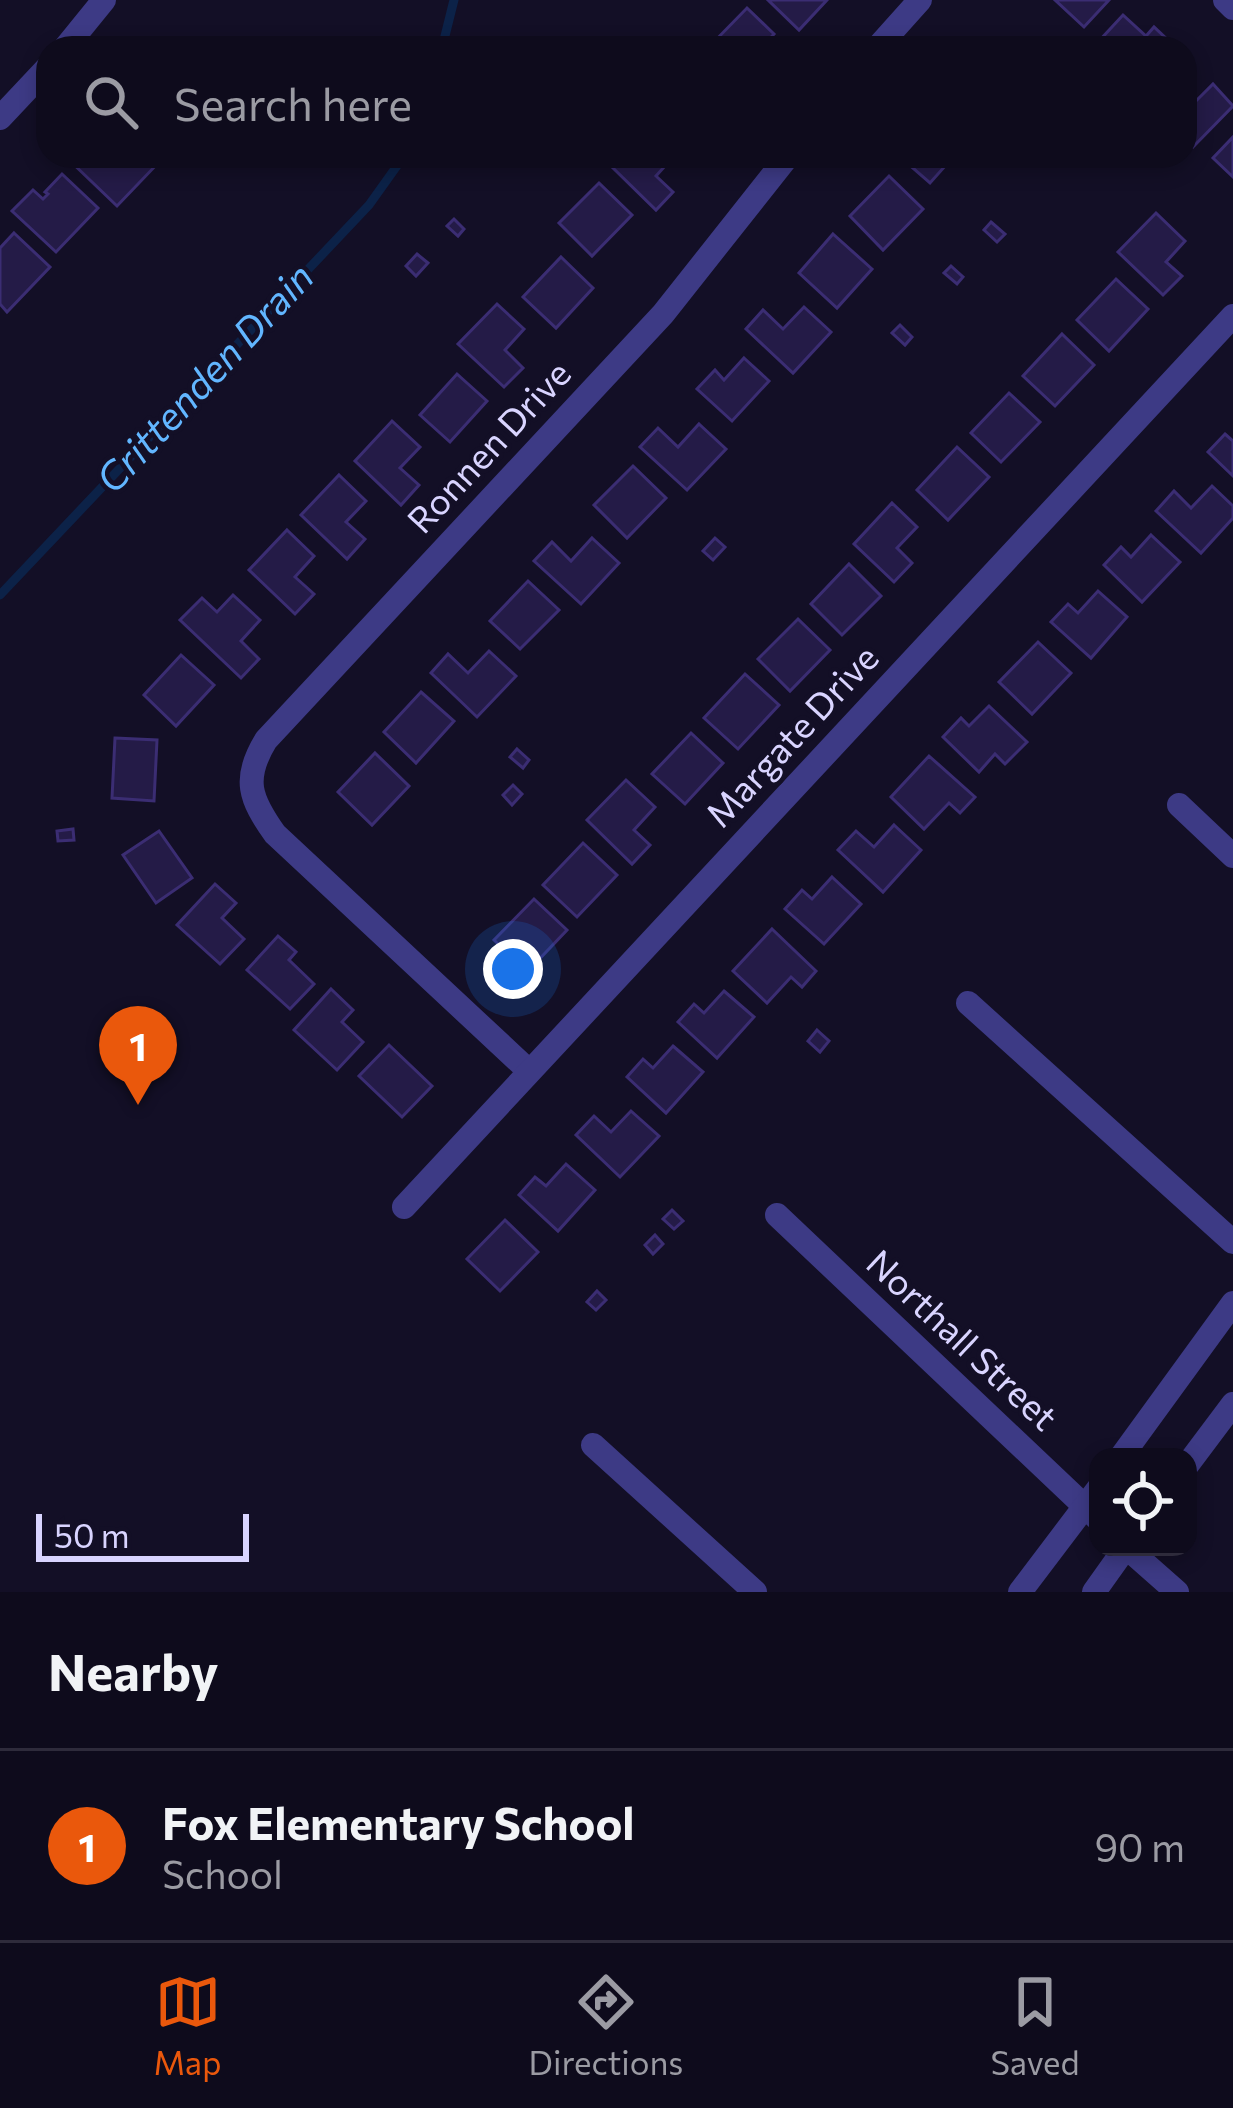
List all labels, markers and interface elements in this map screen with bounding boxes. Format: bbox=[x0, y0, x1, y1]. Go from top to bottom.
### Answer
search box bbox=[36, 36, 1197, 168]
icon: search bbox=[78, 69, 144, 135]
text: Search here bbox=[174, 75, 412, 130]
water label: Crittenden Drain bbox=[85, 252, 322, 501]
street label: Ronnen Drive bbox=[397, 350, 578, 541]
street label: Margate Drive bbox=[695, 635, 886, 835]
your location bbox=[483, 939, 543, 999]
pin: 1 bbox=[99, 1006, 177, 1105]
street label: Northall Street bbox=[859, 1239, 1068, 1438]
map controls bbox=[1089, 1448, 1197, 1556]
button: locate bbox=[1089, 1448, 1197, 1556]
scale bar bbox=[36, 1508, 249, 1561]
text: 50 m bbox=[54, 1514, 130, 1555]
text: Nearby bbox=[48, 1639, 218, 1702]
text: Fox Elementary School bbox=[162, 1794, 635, 1849]
text: 1 bbox=[78, 1822, 96, 1870]
text: 90 m bbox=[1094, 1822, 1185, 1870]
text: School bbox=[162, 1849, 283, 1897]
tab: Map bbox=[154, 1969, 222, 2082]
tab: Directions bbox=[529, 1969, 683, 2082]
tab: Saved bbox=[990, 1969, 1079, 2082]

